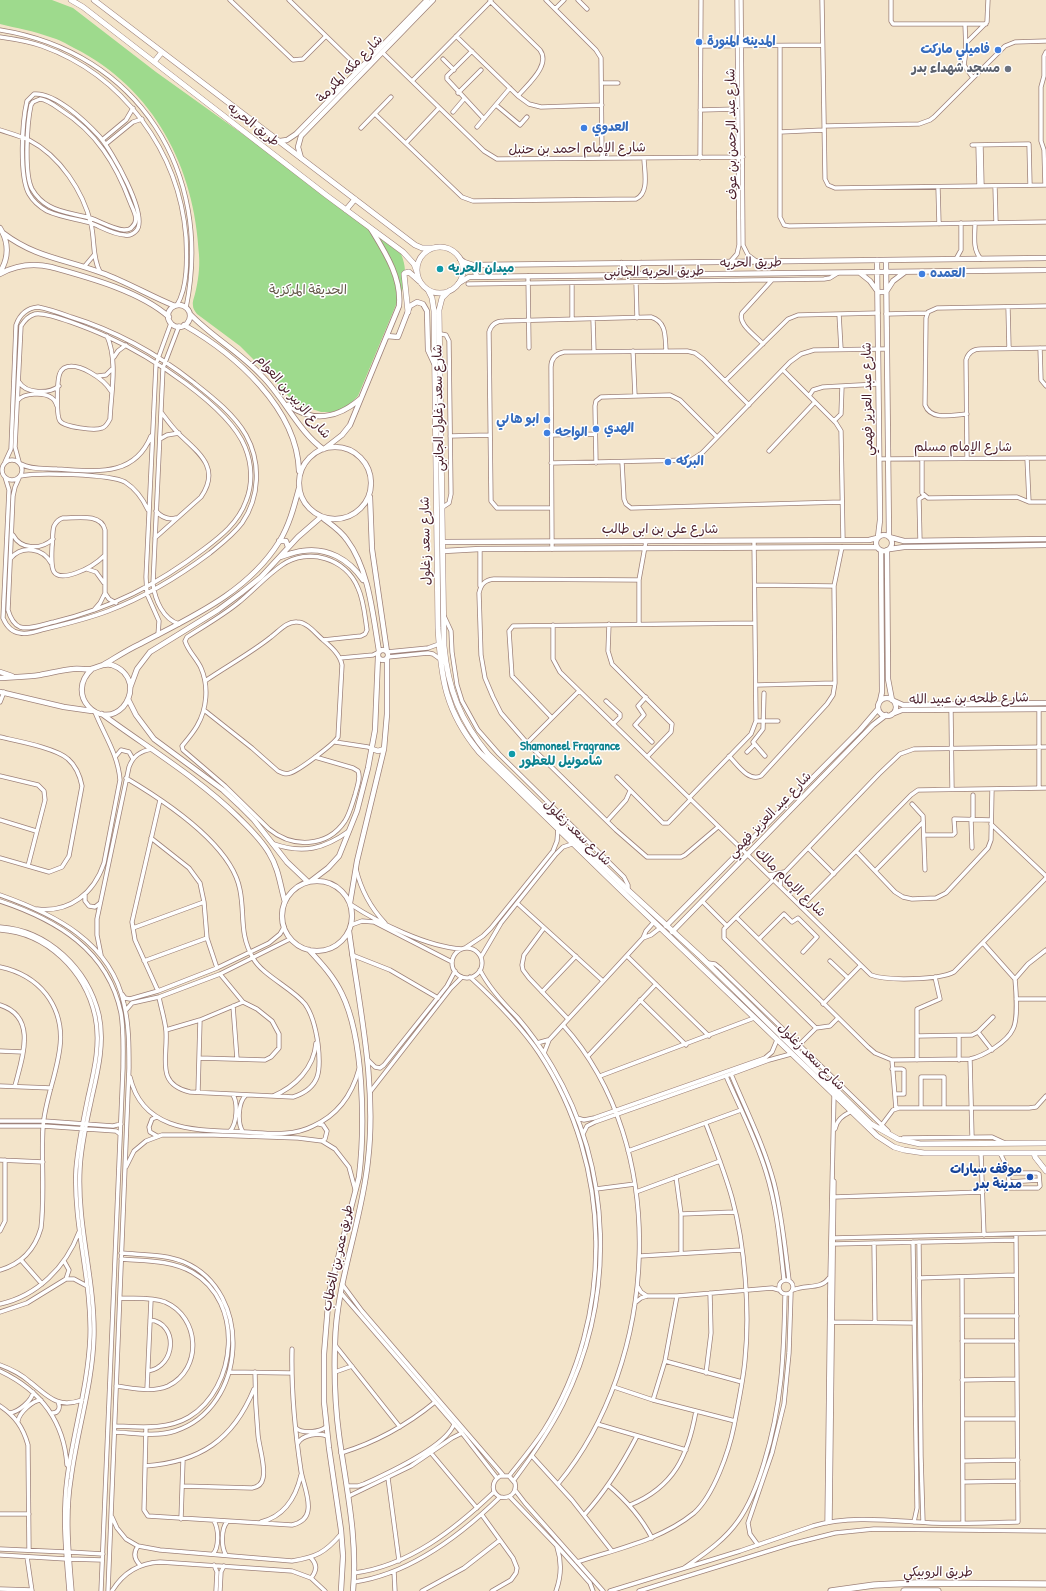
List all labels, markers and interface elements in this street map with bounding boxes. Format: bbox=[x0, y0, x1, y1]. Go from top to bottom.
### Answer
street label: شارع مكه المكرمة bbox=[314, 32, 386, 106]
place label: المدينه المنورة bbox=[707, 34, 776, 50]
marker: المدينه المنورة bbox=[694, 37, 704, 47]
place label: فاميلي ماركت bbox=[921, 42, 990, 58]
marker: فاميلي ماركت bbox=[993, 45, 1003, 55]
place label: مسجد شهداء بدر bbox=[912, 61, 1000, 77]
marker: مسجد شهداء بدر bbox=[1003, 64, 1013, 74]
street label: شارع عبد الرحمن بن عوف bbox=[723, 68, 741, 200]
street label: طريق الحريه bbox=[224, 100, 282, 150]
place label: العدوي bbox=[592, 120, 629, 136]
marker: العدوي bbox=[579, 123, 589, 133]
street label: شارع الإمام احمد بن حنبل bbox=[508, 140, 646, 158]
street label: طريق الحريه bbox=[720, 255, 782, 271]
place label: ميدان الحريه bbox=[448, 261, 514, 277]
street label: طريق الحريه الجانبى bbox=[604, 263, 704, 281]
marker: ميدان الحريه bbox=[435, 264, 445, 274]
place label: العمده bbox=[930, 266, 965, 282]
marker: العمده bbox=[917, 269, 927, 279]
park label: الحديقة المركزية bbox=[269, 283, 347, 299]
street label: شارع عبد العزيز فهمي bbox=[859, 342, 877, 456]
street label: شارع سعد زغلول الجانبى bbox=[430, 344, 448, 472]
street label: شارع الزبير بن العوام bbox=[252, 352, 334, 442]
place label: ابو هاني bbox=[496, 412, 539, 428]
marker: ابو هاني bbox=[542, 415, 552, 425]
place label: الهدي bbox=[604, 421, 634, 437]
marker: الهدي bbox=[591, 424, 601, 434]
place label: الواحه bbox=[555, 425, 588, 441]
marker: الواحه bbox=[542, 428, 552, 438]
street label: شارع الإمام مسلم bbox=[914, 440, 1012, 456]
place label: البركه bbox=[676, 454, 704, 470]
marker: البركه bbox=[663, 457, 673, 467]
street label: شارع سعد زغلول bbox=[417, 496, 435, 586]
street label: شارع على بن ابى طالب bbox=[602, 522, 718, 538]
street label: شارع طلحه بن عبيد الله bbox=[909, 690, 1029, 708]
place label: Shamoneel Fragrance شامونيل للعطور bbox=[520, 739, 620, 770]
marker: Shamoneel Fragrance شامونيل للعطور bbox=[507, 749, 517, 759]
street label: شارع عبد العزيز فهمي bbox=[725, 769, 815, 861]
street label: شارع سعد زغلول bbox=[540, 797, 614, 869]
street label: شارع الإمام مالك bbox=[751, 845, 829, 921]
street label: شارع سعد زغلول bbox=[774, 1020, 848, 1094]
place label: موقف سيارات مدينة بدر bbox=[950, 1162, 1022, 1193]
marker: موقف سيارات مدينة بدر bbox=[1025, 1172, 1035, 1182]
street label: طريق عمر بن الخطاب bbox=[319, 1203, 357, 1313]
street label: طريق الروبيكي bbox=[903, 1565, 973, 1581]

